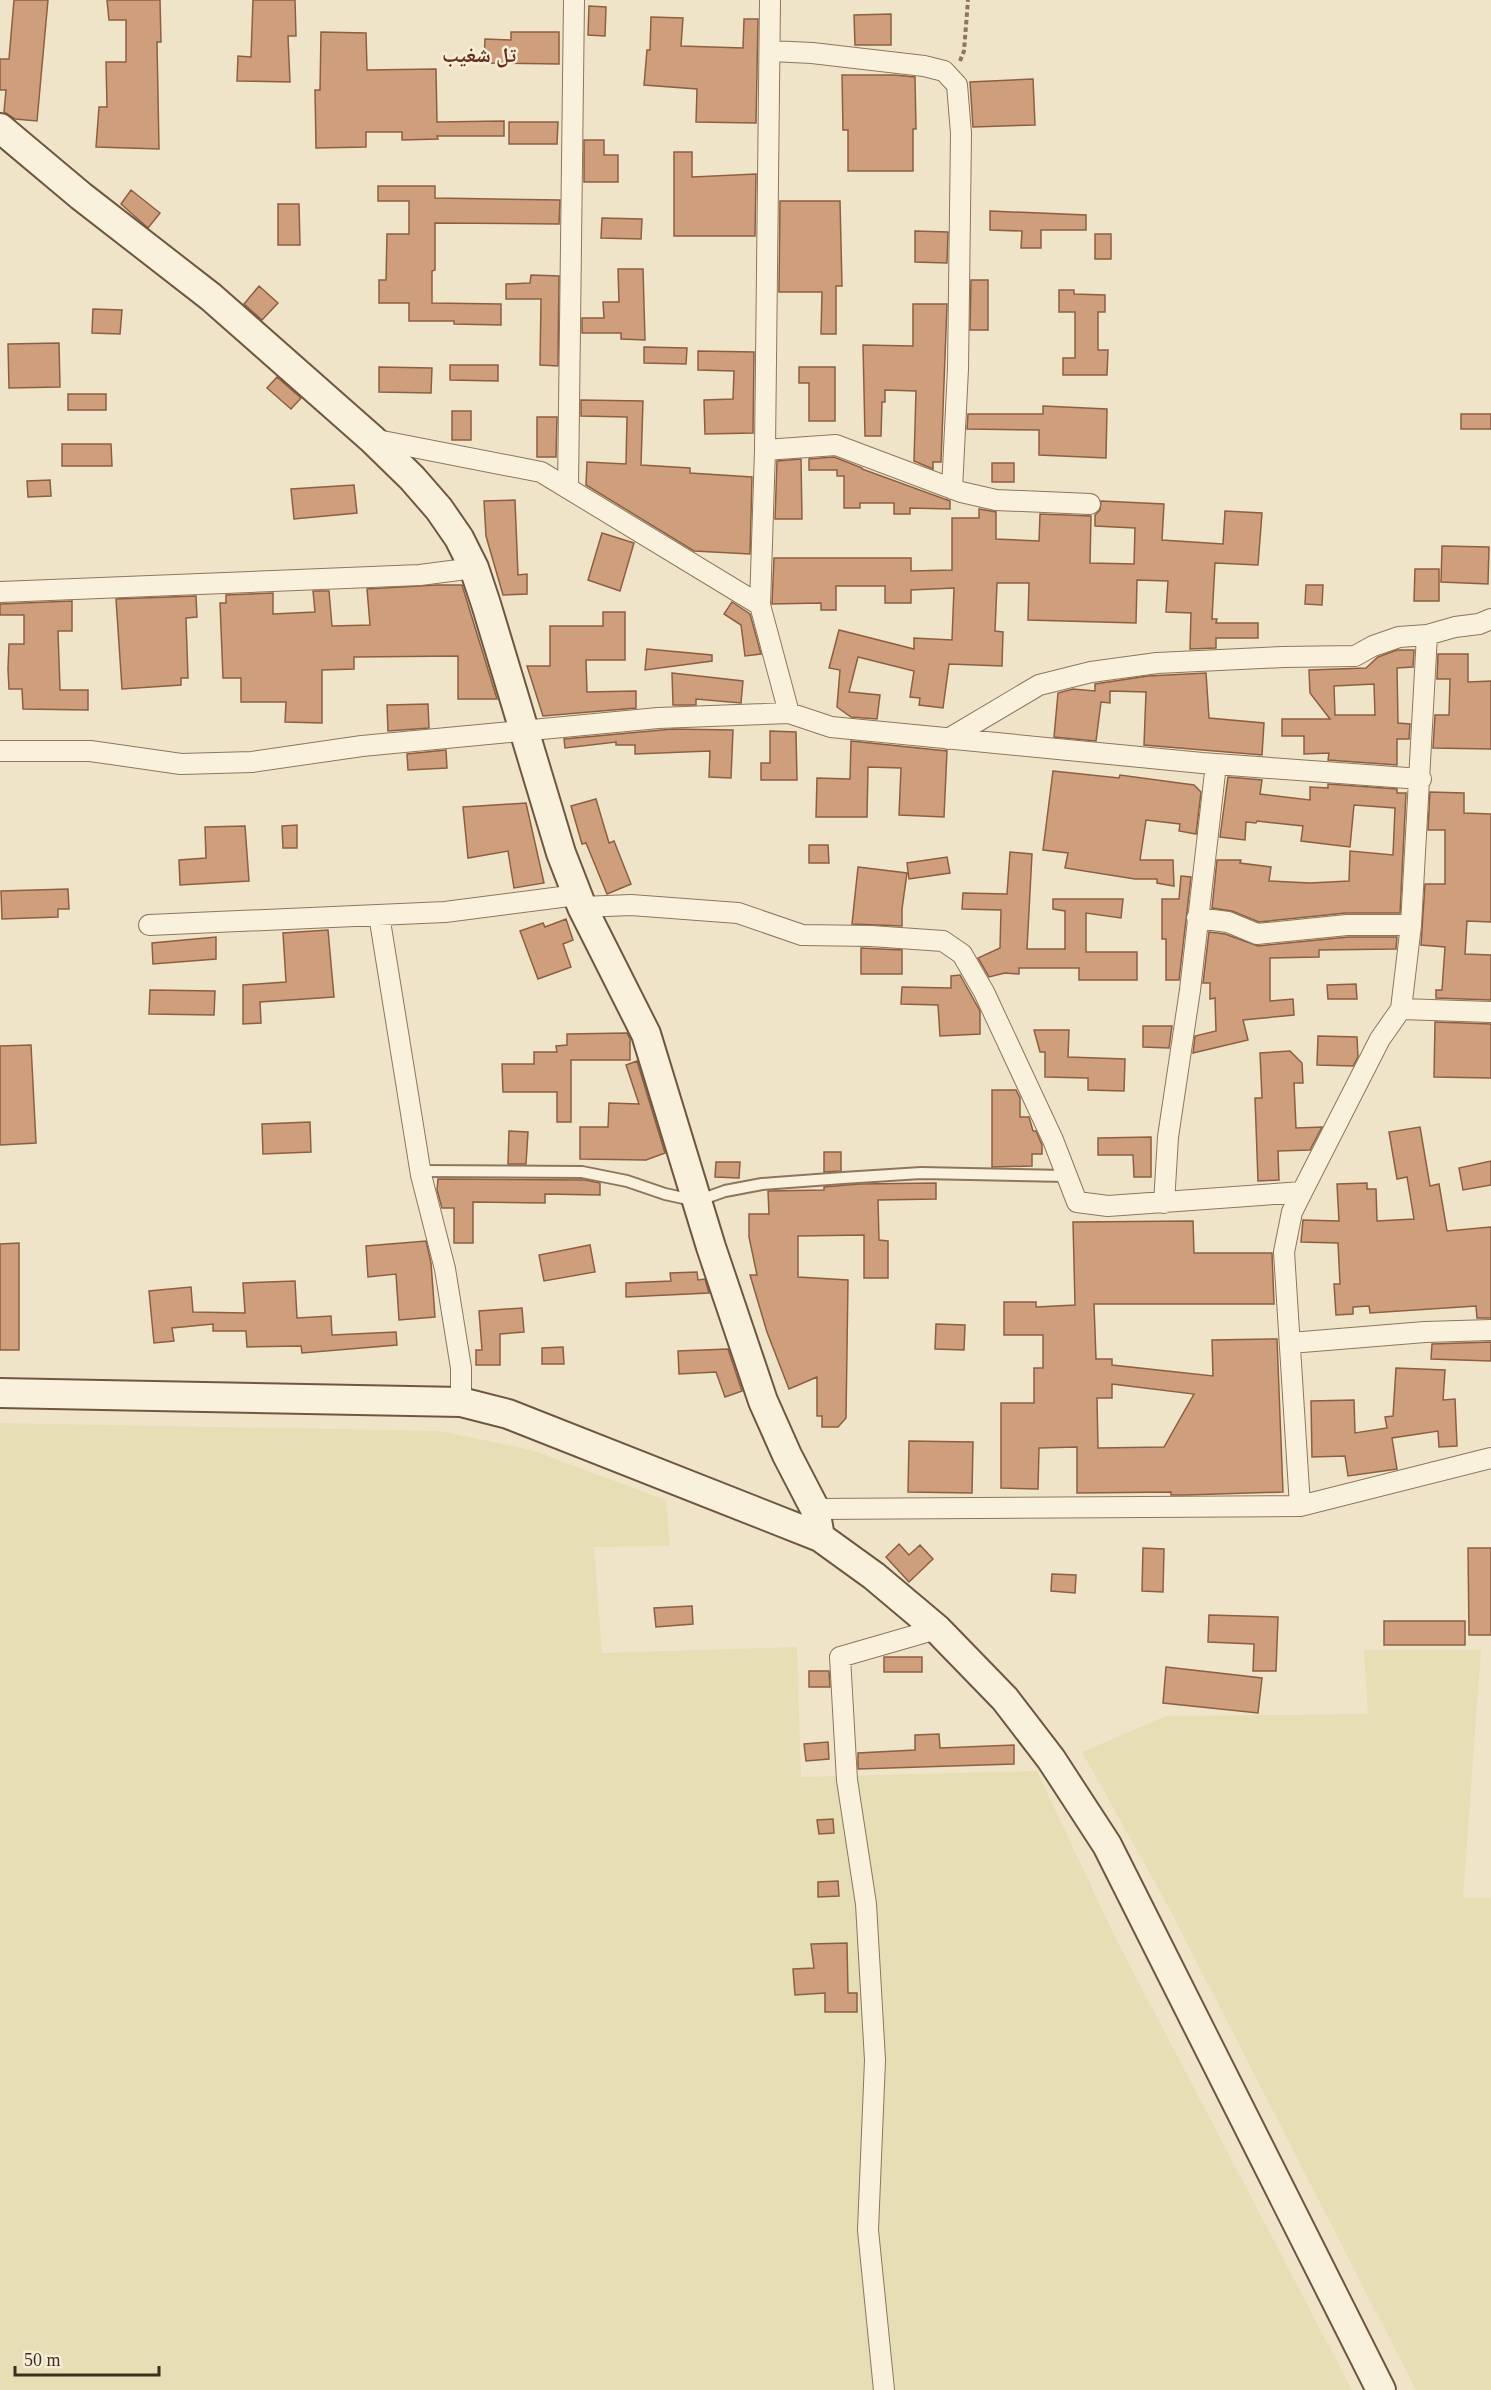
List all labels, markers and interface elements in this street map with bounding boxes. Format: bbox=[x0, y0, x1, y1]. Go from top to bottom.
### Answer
district label: تل شغيب bbox=[442, 43, 516, 68]
scale bar bbox=[15, 2339, 159, 2377]
text: 50 m bbox=[24, 2350, 61, 2370]

